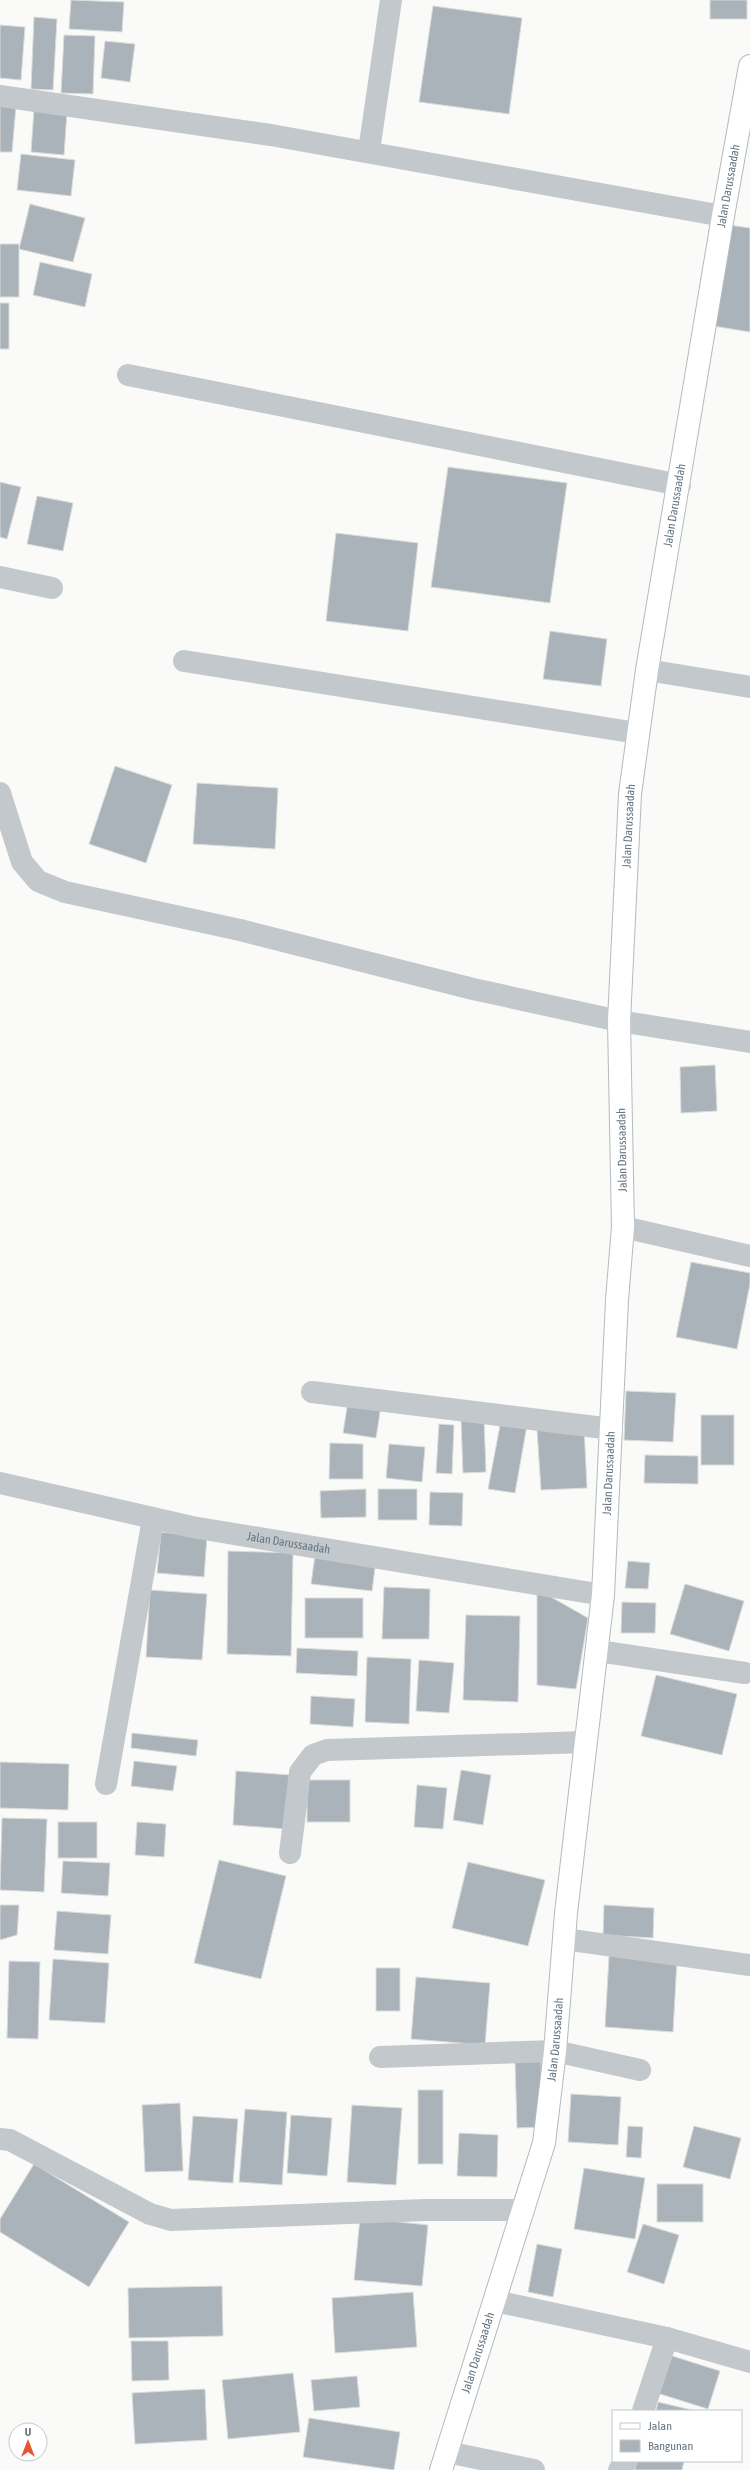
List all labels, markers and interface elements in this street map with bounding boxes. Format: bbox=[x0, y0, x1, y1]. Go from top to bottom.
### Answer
street label: Jalan Darussaadah bbox=[714, 143, 743, 229]
street label: Jalan Darussaadah bbox=[661, 463, 688, 548]
street label: Jalan Darussaadah bbox=[619, 783, 638, 868]
street label: Jalan Darussaadah bbox=[614, 1108, 630, 1192]
street label: Jalan Darussaadah bbox=[600, 1431, 618, 1516]
street label: Jalan Darussaadah bbox=[246, 1529, 331, 1557]
street label: Jalan Darussaadah bbox=[544, 1997, 566, 2082]
street label: Jalan Darussaadah bbox=[459, 2310, 497, 2395]
legend bbox=[612, 2410, 742, 2462]
text: Jalan bbox=[648, 2419, 672, 2433]
north arrow bbox=[8, 2422, 48, 2462]
text: U bbox=[25, 2426, 31, 2438]
text: Bangunan bbox=[648, 2439, 693, 2453]

